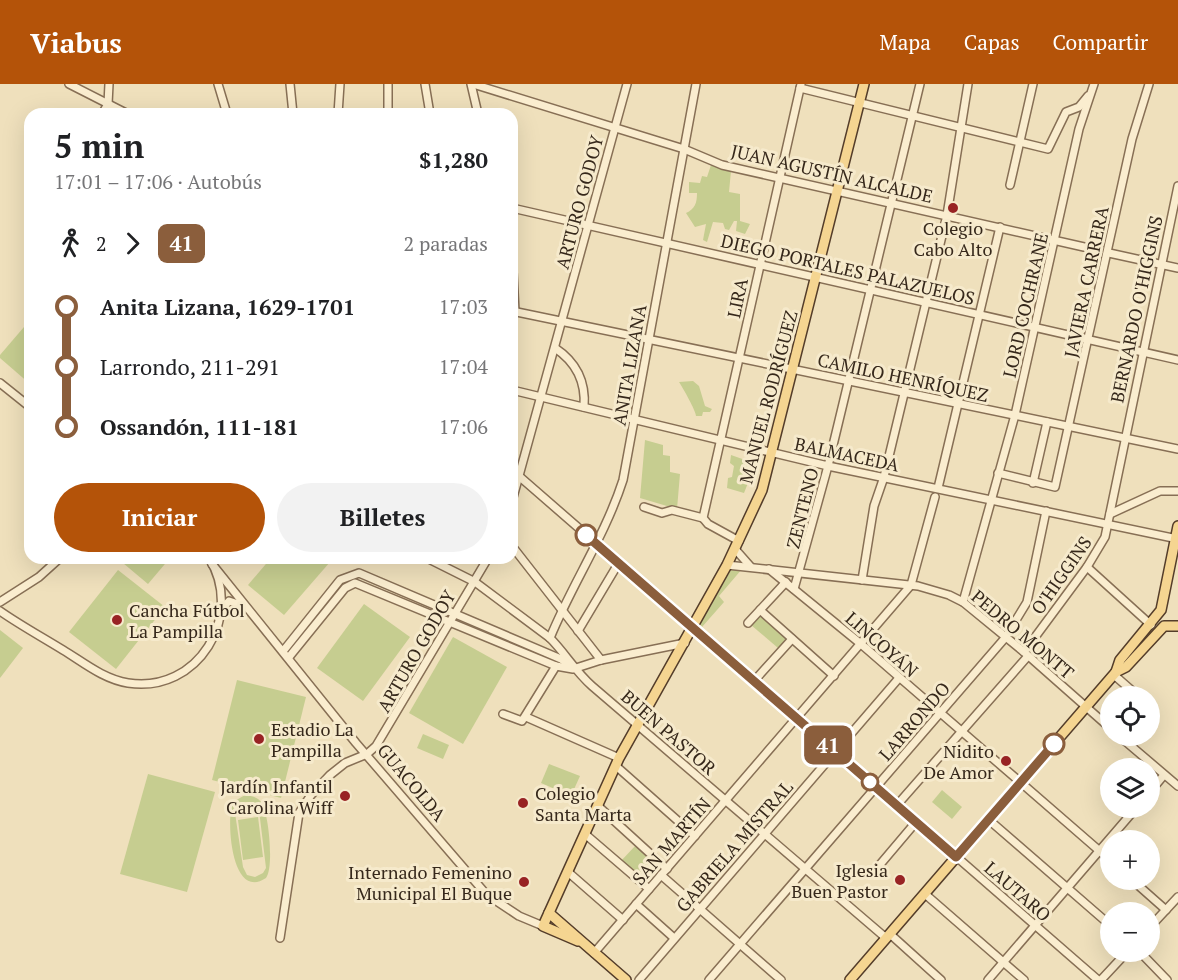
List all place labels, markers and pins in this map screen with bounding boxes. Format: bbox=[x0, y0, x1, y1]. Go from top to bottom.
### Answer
marker: Colegio Cabo Alto bbox=[946, 201, 960, 215]
place label: Colegio Cabo Alto bbox=[914, 216, 992, 261]
unlabelled marker bbox=[575, 524, 597, 546]
place label: Cancha Fútbol La Pampilla bbox=[129, 598, 245, 643]
marker: Cancha Fútbol La Pampilla bbox=[110, 613, 124, 627]
place label: Estadio La Pampilla bbox=[271, 717, 354, 762]
marker: Estadio La Pampilla bbox=[252, 732, 266, 746]
unlabelled marker bbox=[1043, 733, 1065, 755]
place label: Nidito De Amor bbox=[923, 739, 994, 784]
marker: Nidito De Amor bbox=[999, 754, 1013, 768]
unlabelled marker bbox=[861, 773, 879, 791]
place label: Jardín Infantil Carolina Wiff bbox=[220, 774, 335, 819]
place label: Colegio Santa Marta bbox=[535, 781, 632, 826]
marker: Jardín Infantil Carolina Wiff bbox=[338, 789, 352, 803]
marker: Colegio Santa Marta bbox=[516, 796, 530, 810]
place label: Iglesia Buen Pastor bbox=[791, 858, 888, 903]
place label: Internado Femenino Municipal El Buque bbox=[348, 860, 512, 905]
marker: Iglesia Buen Pastor bbox=[893, 873, 907, 887]
marker: Internado Femenino Municipal El Buque bbox=[517, 875, 531, 889]

